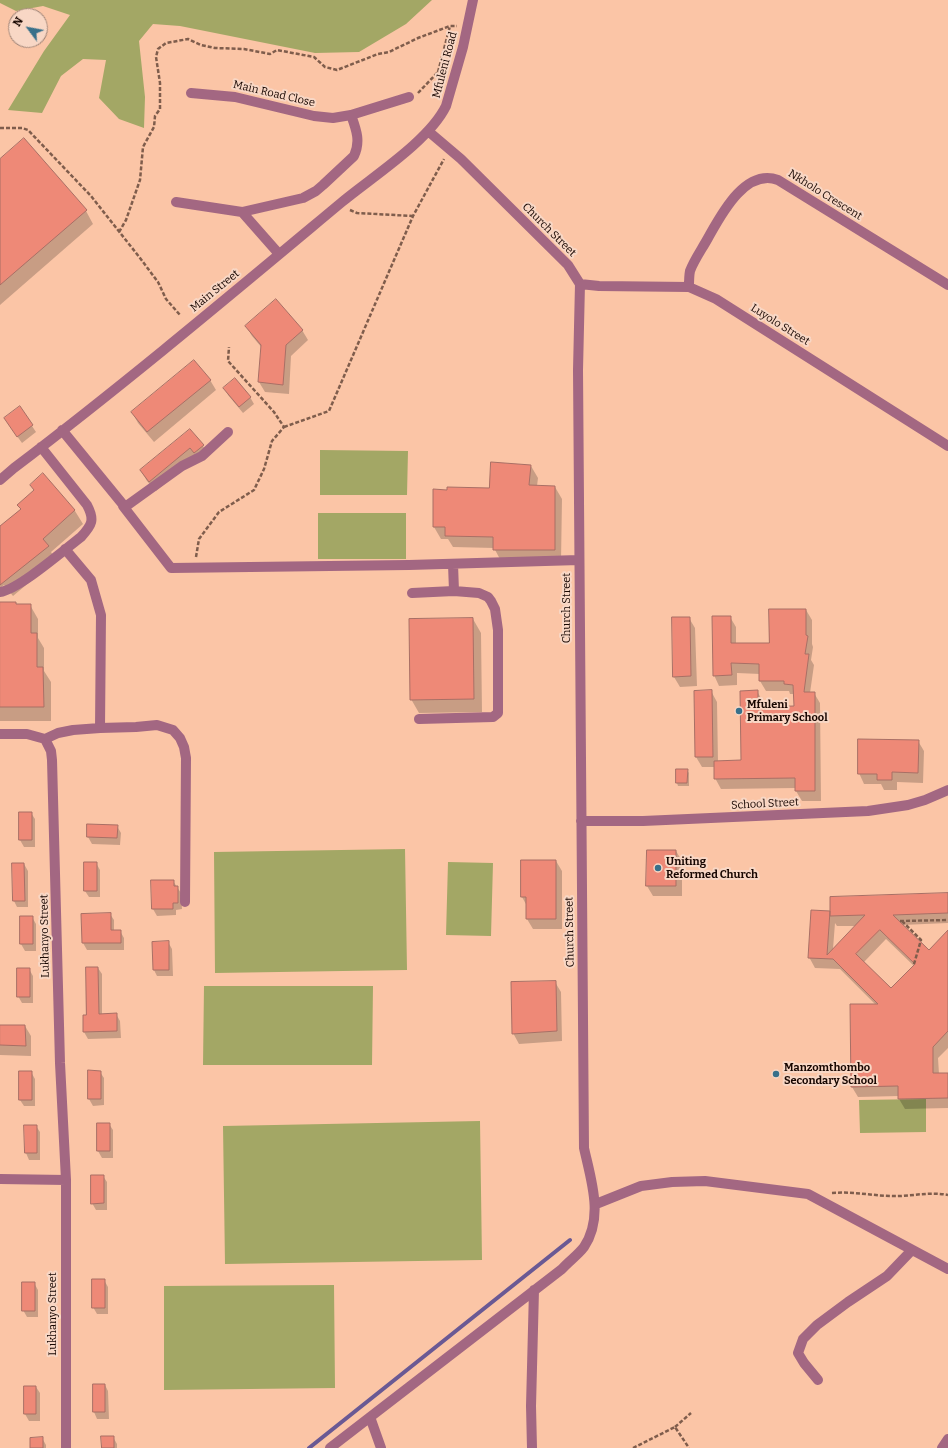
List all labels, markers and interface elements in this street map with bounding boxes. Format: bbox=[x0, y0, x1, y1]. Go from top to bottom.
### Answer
north arrow bbox=[8, 8, 48, 48]
text: N bbox=[10, 15, 26, 29]
street label: Mfuleni Road bbox=[430, 30, 460, 100]
street label: Main Road Close bbox=[232, 78, 316, 110]
street label: Nkholo Crescent bbox=[786, 167, 864, 223]
street label: Church Street bbox=[519, 200, 579, 260]
street label: Main Street bbox=[188, 267, 242, 315]
street label: Luyolo Street bbox=[748, 302, 812, 348]
street label: Church Street bbox=[560, 573, 574, 643]
place label: Mfuleni Primary School bbox=[747, 698, 828, 724]
marker: Mfuleni Primary School bbox=[734, 706, 744, 716]
street label: School Street bbox=[731, 796, 799, 812]
place label: Uniting Reformed Church bbox=[666, 855, 758, 881]
marker: Uniting Reformed Church bbox=[653, 863, 663, 873]
street label: Lukhanyo Street bbox=[38, 894, 52, 978]
street label: Church Street bbox=[563, 897, 577, 967]
place label: Manzomthombo Secondary School bbox=[784, 1061, 877, 1087]
marker: Manzomthombo Secondary School bbox=[771, 1069, 781, 1079]
street label: Lukhanyo Street bbox=[46, 1272, 60, 1356]

